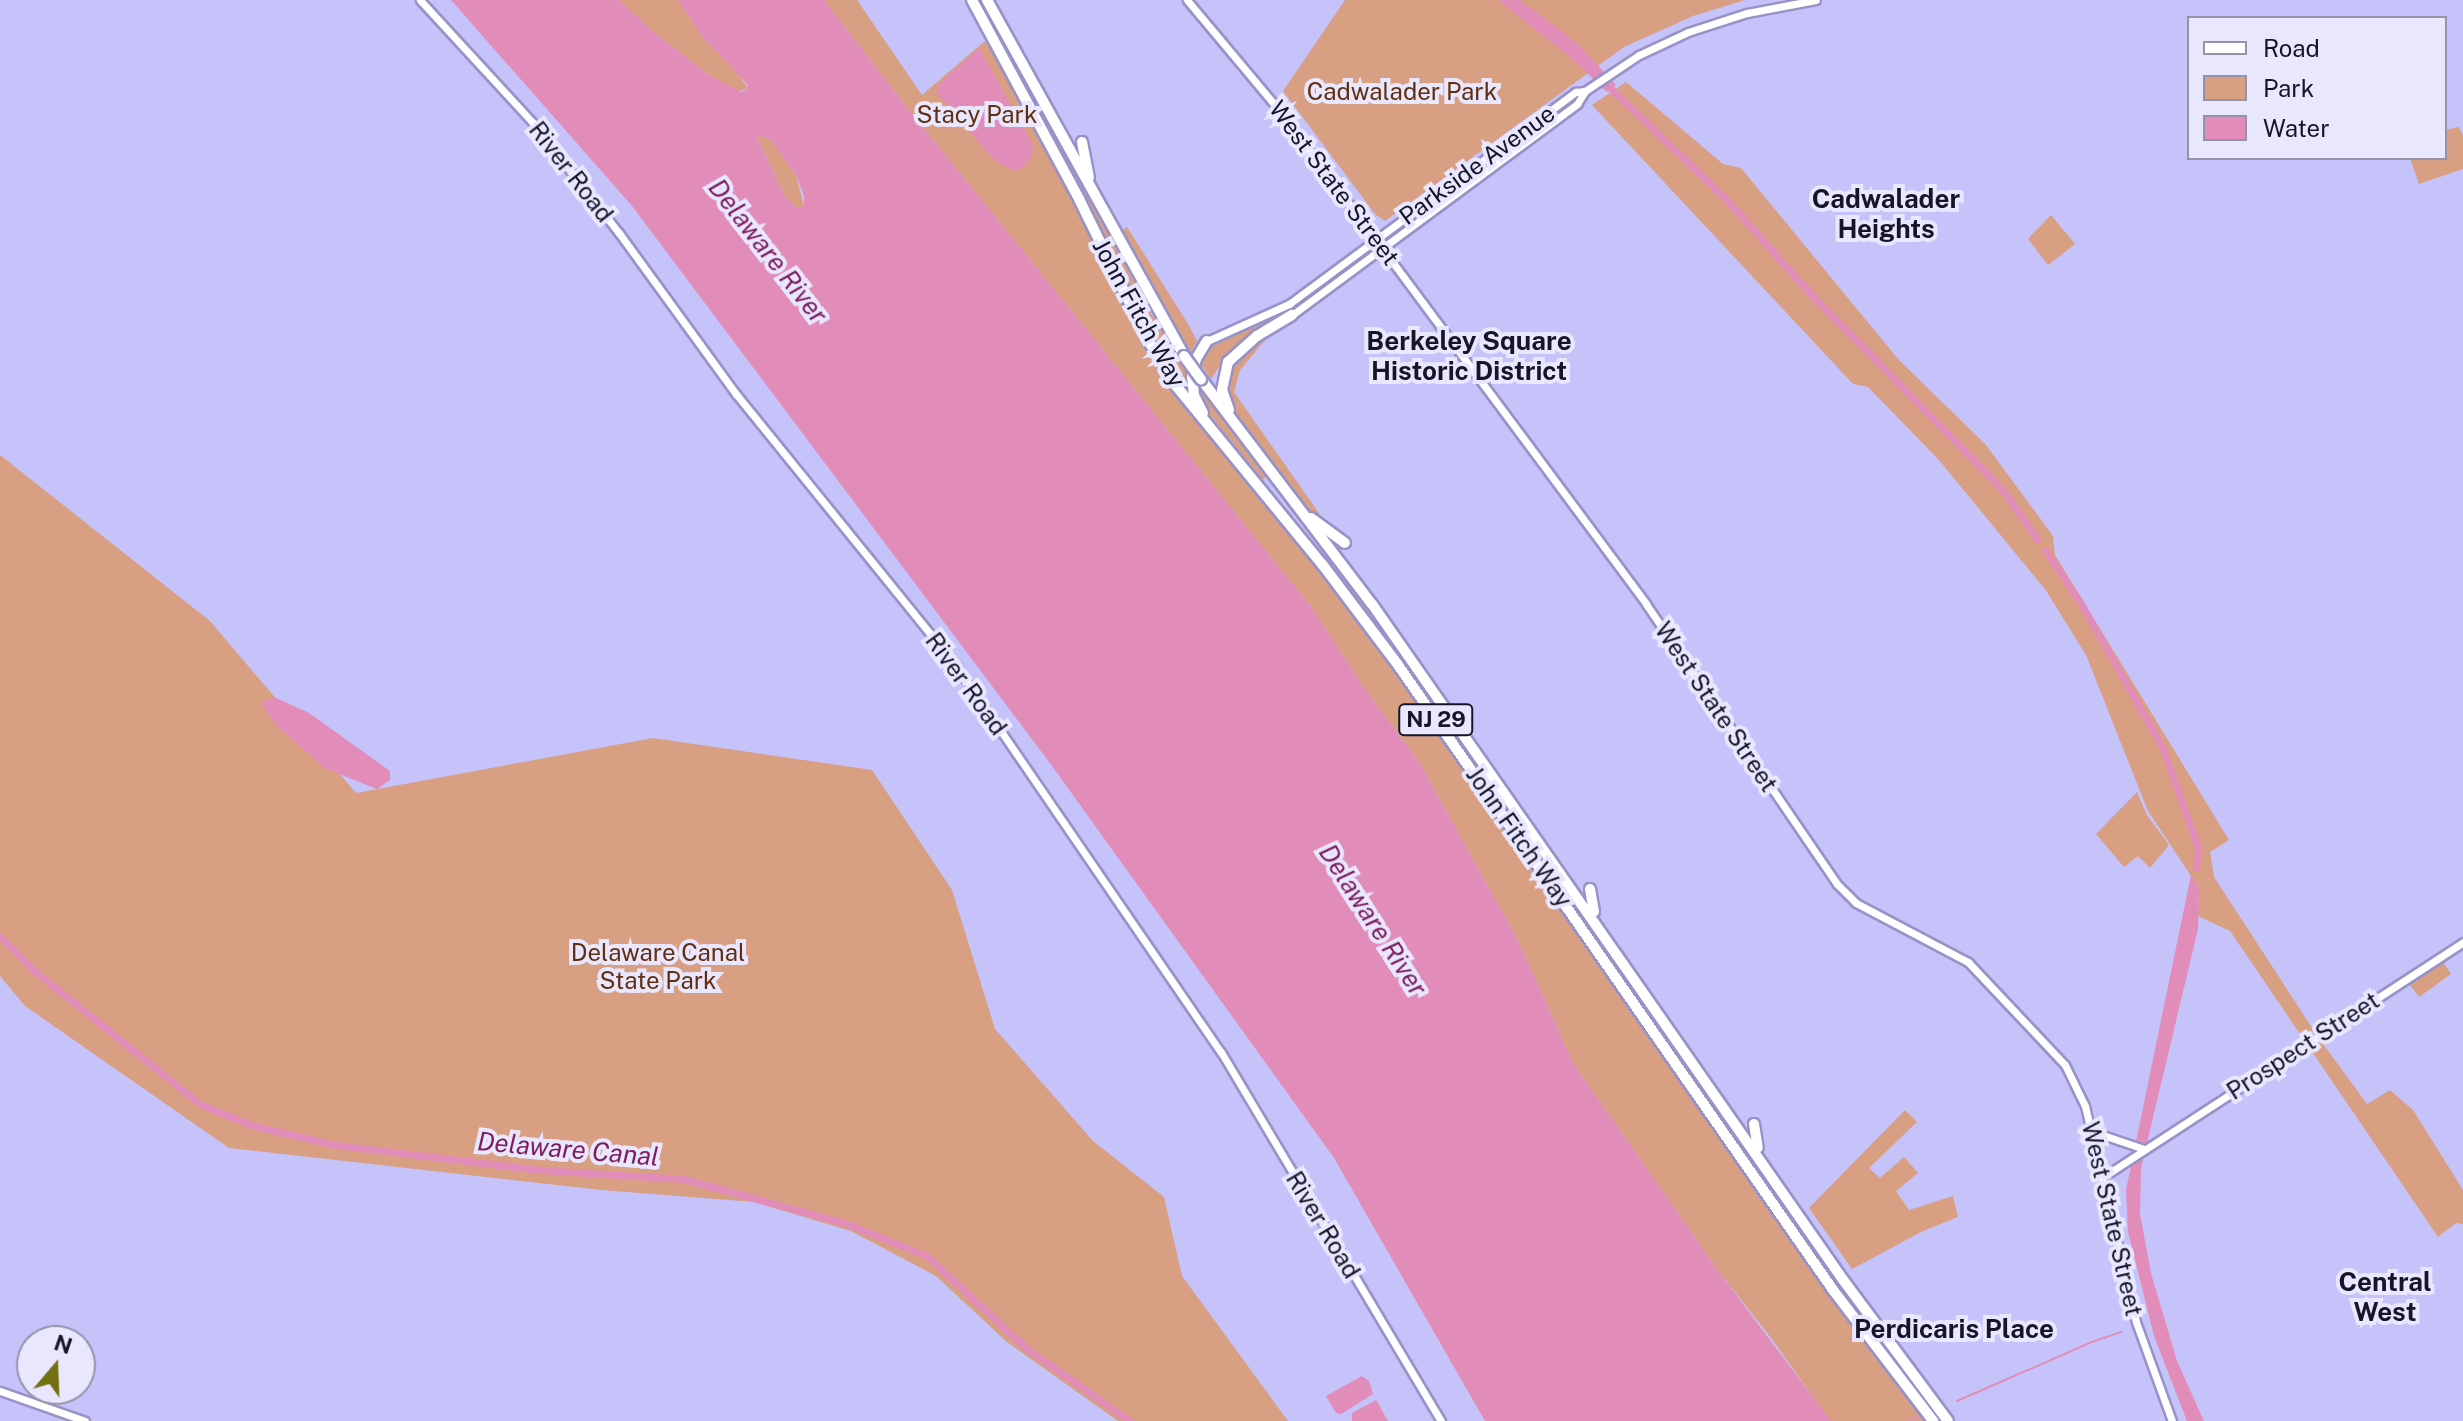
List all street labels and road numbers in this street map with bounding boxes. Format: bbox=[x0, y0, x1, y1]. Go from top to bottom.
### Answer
street label: West State Street bbox=[1263, 95, 1405, 271]
street label: Parkside Avenue bbox=[1394, 99, 1560, 231]
street label: River Road bbox=[523, 116, 619, 228]
street label: John Fitch Way bbox=[1086, 234, 1192, 392]
street label: West State Street bbox=[1649, 617, 1783, 797]
street label: River Road bbox=[919, 627, 1013, 741]
road number: NJ 29 bbox=[1398, 702, 1474, 738]
street label: John Fitch Way bbox=[1460, 761, 1578, 913]
street label: Prospect Street bbox=[2221, 986, 2385, 1106]
street label: West State Street bbox=[2076, 1119, 2148, 1319]
street label: River Road bbox=[1280, 1166, 1366, 1284]

